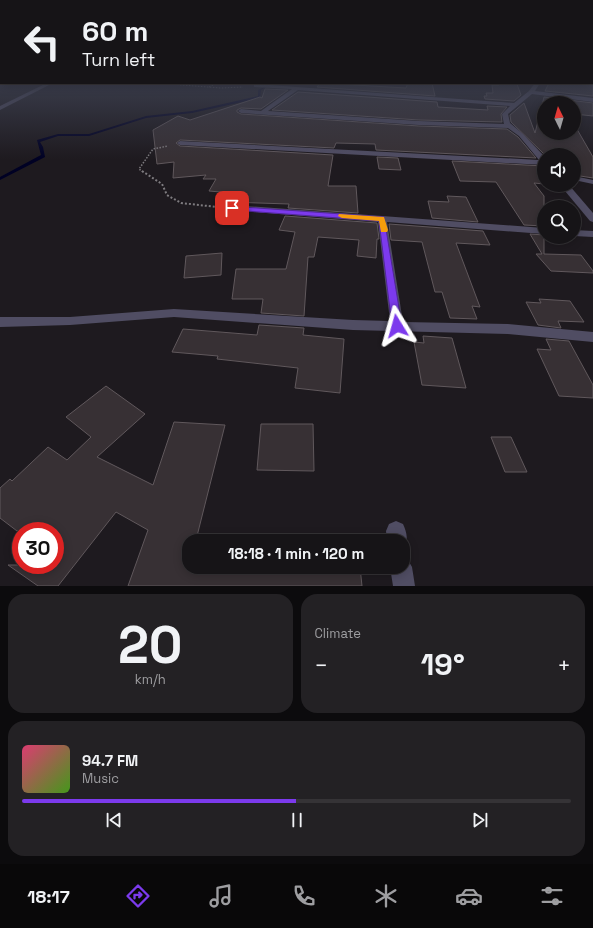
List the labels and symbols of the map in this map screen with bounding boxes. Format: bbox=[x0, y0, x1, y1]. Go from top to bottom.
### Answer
north arrow bbox=[537, 96, 581, 140]
pin bbox=[215, 191, 249, 225]
position arrow bbox=[376, 305, 418, 347]
speed limit sign: 30 bbox=[12, 522, 64, 574]

